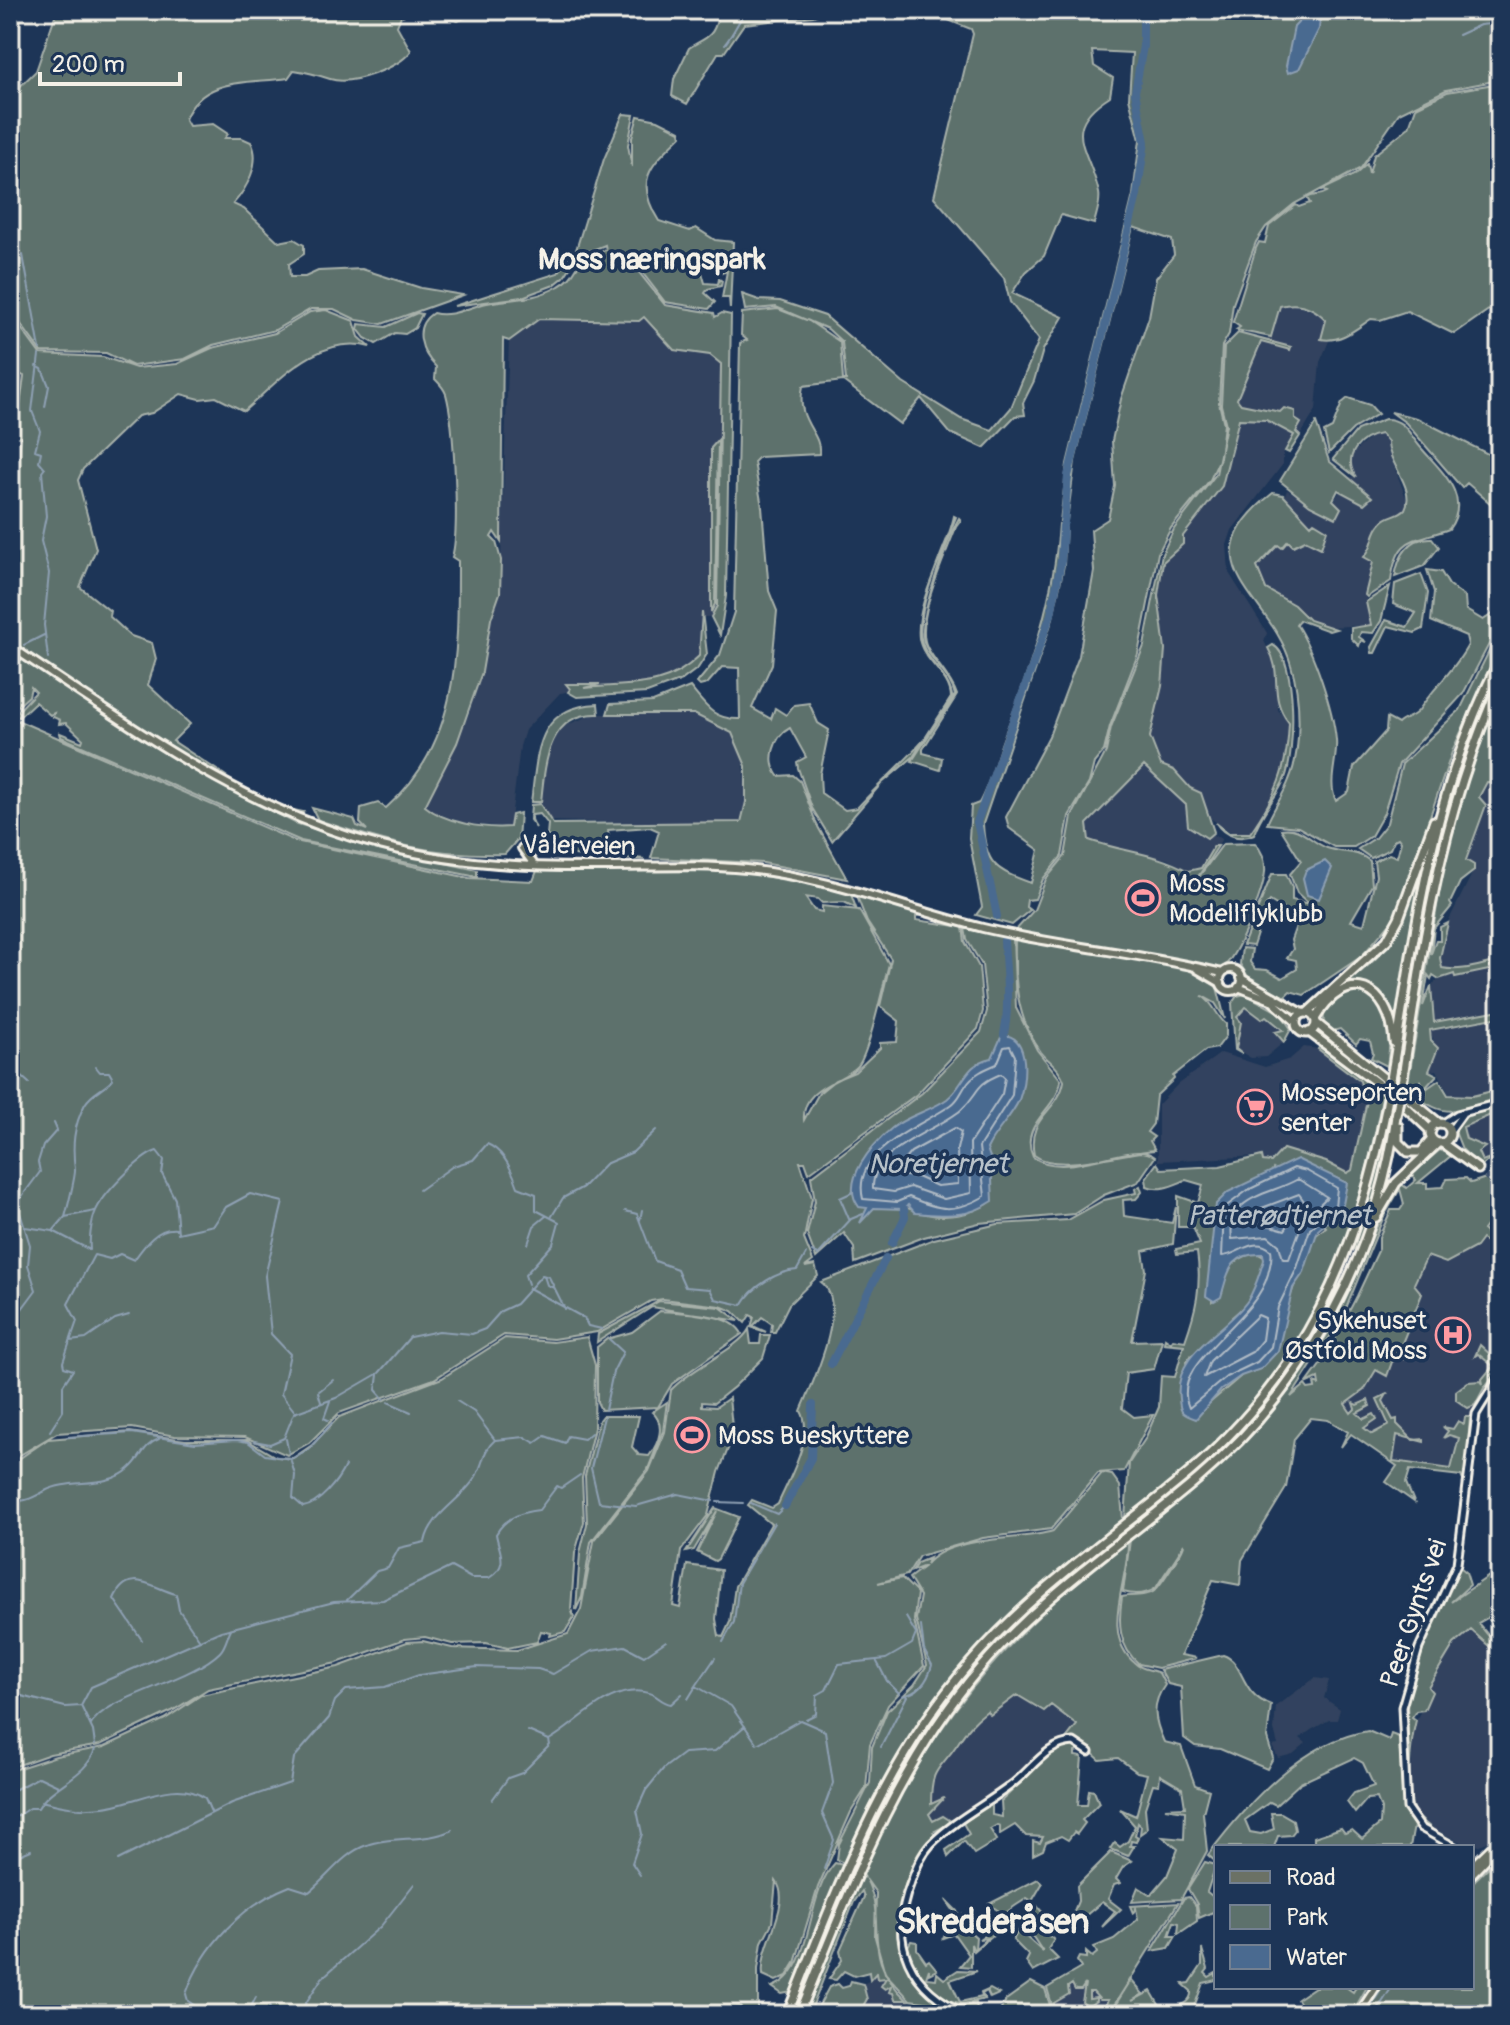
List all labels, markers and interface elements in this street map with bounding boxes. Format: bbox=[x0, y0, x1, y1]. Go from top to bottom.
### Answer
scale bar bbox=[40, 36, 180, 86]
text: 200 m bbox=[52, 50, 125, 79]
district label: Moss næringspark bbox=[538, 241, 766, 278]
street label: Vålerveien bbox=[522, 829, 636, 863]
place label: Moss Modellflyklubb bbox=[1169, 868, 1323, 930]
sports icon: Moss Modellflyklubb bbox=[1124, 879, 1162, 917]
place label: Mosseporten senter bbox=[1281, 1077, 1423, 1139]
supermarket icon: Mosseporten senter bbox=[1236, 1088, 1274, 1126]
water label: Noretjernet bbox=[868, 1147, 1011, 1182]
water label: Patterødtjernet bbox=[1187, 1199, 1374, 1234]
place label: Sykehuset Østfold Moss bbox=[1285, 1305, 1428, 1367]
hospital icon: Sykehuset Østfold Moss bbox=[1434, 1316, 1472, 1354]
sports icon: Moss Bueskyttere bbox=[673, 1416, 711, 1454]
place label: Moss Bueskyttere bbox=[718, 1420, 909, 1452]
street label: Peer Gynts vei bbox=[1374, 1535, 1454, 1692]
legend bbox=[1214, 1845, 1474, 1989]
text: Road bbox=[1286, 1863, 1336, 1892]
district label: Skredderåsen bbox=[897, 1901, 1089, 1944]
text: Park bbox=[1286, 1903, 1328, 1932]
text: Water bbox=[1286, 1943, 1347, 1972]

